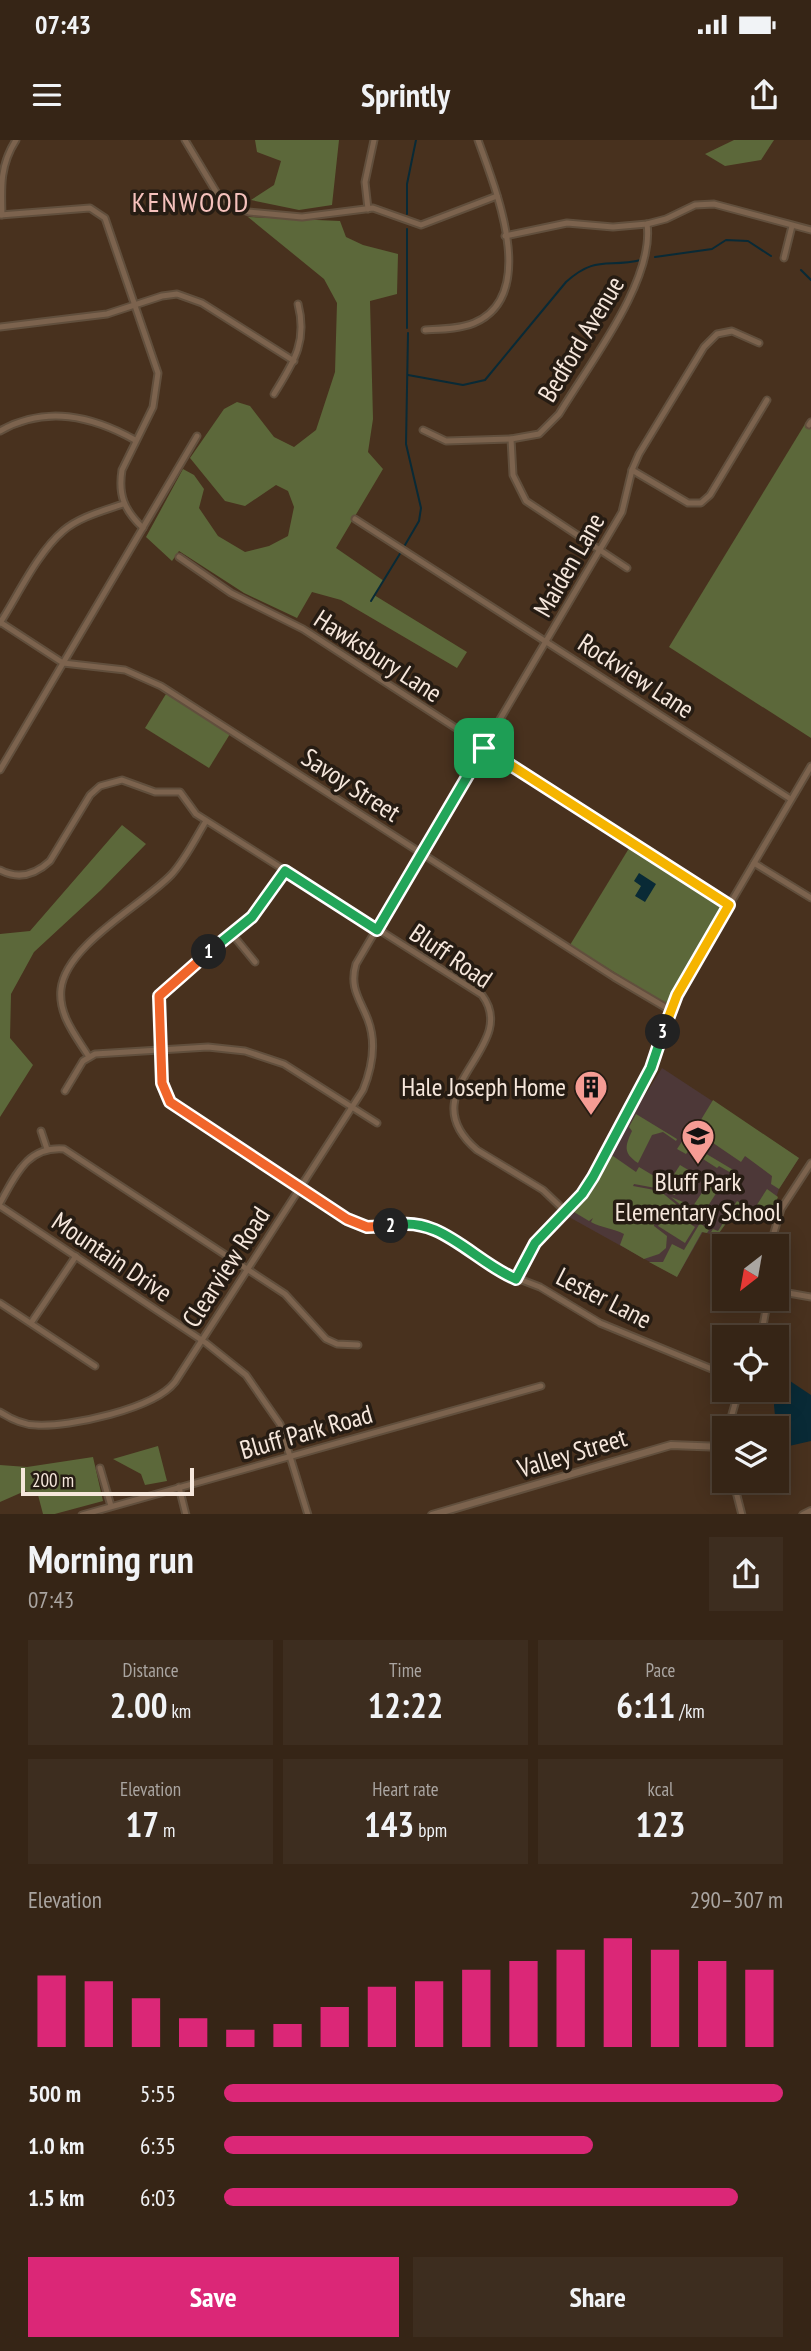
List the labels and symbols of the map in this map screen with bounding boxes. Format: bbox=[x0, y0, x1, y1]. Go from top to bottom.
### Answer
district label: KENWOOD bbox=[132, 183, 250, 220]
street label: Bedford Avenue bbox=[530, 270, 631, 408]
street label: Maiden Lane bbox=[526, 507, 611, 623]
street label: Hawksbury Lane bbox=[308, 602, 448, 709]
street label: Rockview Lane bbox=[572, 626, 700, 725]
pin bbox=[454, 718, 514, 778]
street label: Savoy Street bbox=[296, 741, 407, 829]
street label: Bluff Road bbox=[404, 916, 499, 995]
pin: 1 bbox=[192, 934, 227, 970]
pin: 3 bbox=[646, 1014, 680, 1050]
building icon: Hale Joseph Home bbox=[572, 1068, 610, 1117]
place label: Hale Joseph Home bbox=[401, 1070, 566, 1103]
school or university icon: Bluff Park Elementary School bbox=[679, 1117, 717, 1166]
place label: Bluff Park Elementary School bbox=[615, 1165, 781, 1228]
street label: Clearview Road bbox=[174, 1200, 277, 1333]
street label: Mountain Drive bbox=[46, 1204, 179, 1309]
pin: 2 bbox=[374, 1208, 408, 1244]
north arrow bbox=[712, 1234, 789, 1311]
street label: Lester Lane bbox=[551, 1260, 657, 1336]
street label: Bluff Park Road bbox=[236, 1397, 376, 1466]
street label: Valley Street bbox=[512, 1420, 630, 1485]
scale bar bbox=[21, 1465, 194, 1497]

